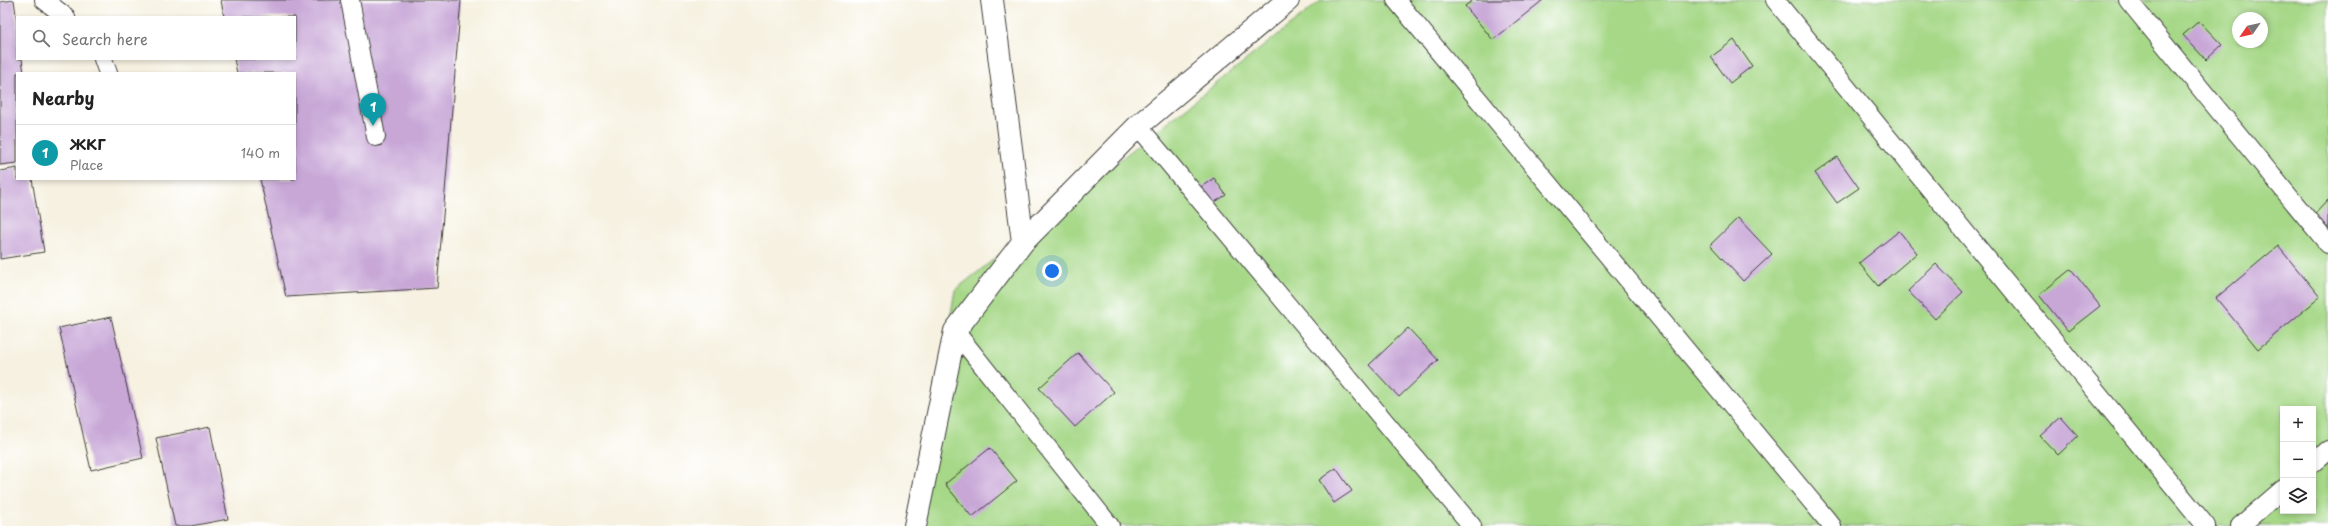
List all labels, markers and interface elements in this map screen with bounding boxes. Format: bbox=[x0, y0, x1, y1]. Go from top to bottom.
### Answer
north arrow bbox=[2232, 12, 2268, 48]
search box bbox=[16, 16, 296, 60]
icon: search bbox=[30, 27, 52, 49]
text: Search here bbox=[62, 27, 148, 50]
text: Nearby bbox=[32, 85, 94, 111]
pin: 1 bbox=[360, 93, 386, 126]
text: ЖКГ bbox=[70, 132, 106, 155]
text: 1 bbox=[42, 143, 48, 162]
text: 140 m bbox=[241, 143, 280, 162]
text: Place bbox=[70, 155, 103, 174]
your location bbox=[1042, 261, 1062, 281]
map controls bbox=[2280, 406, 2316, 514]
button: + bbox=[2280, 406, 2316, 442]
button: − bbox=[2280, 442, 2316, 478]
button: layers bbox=[2280, 478, 2316, 514]

